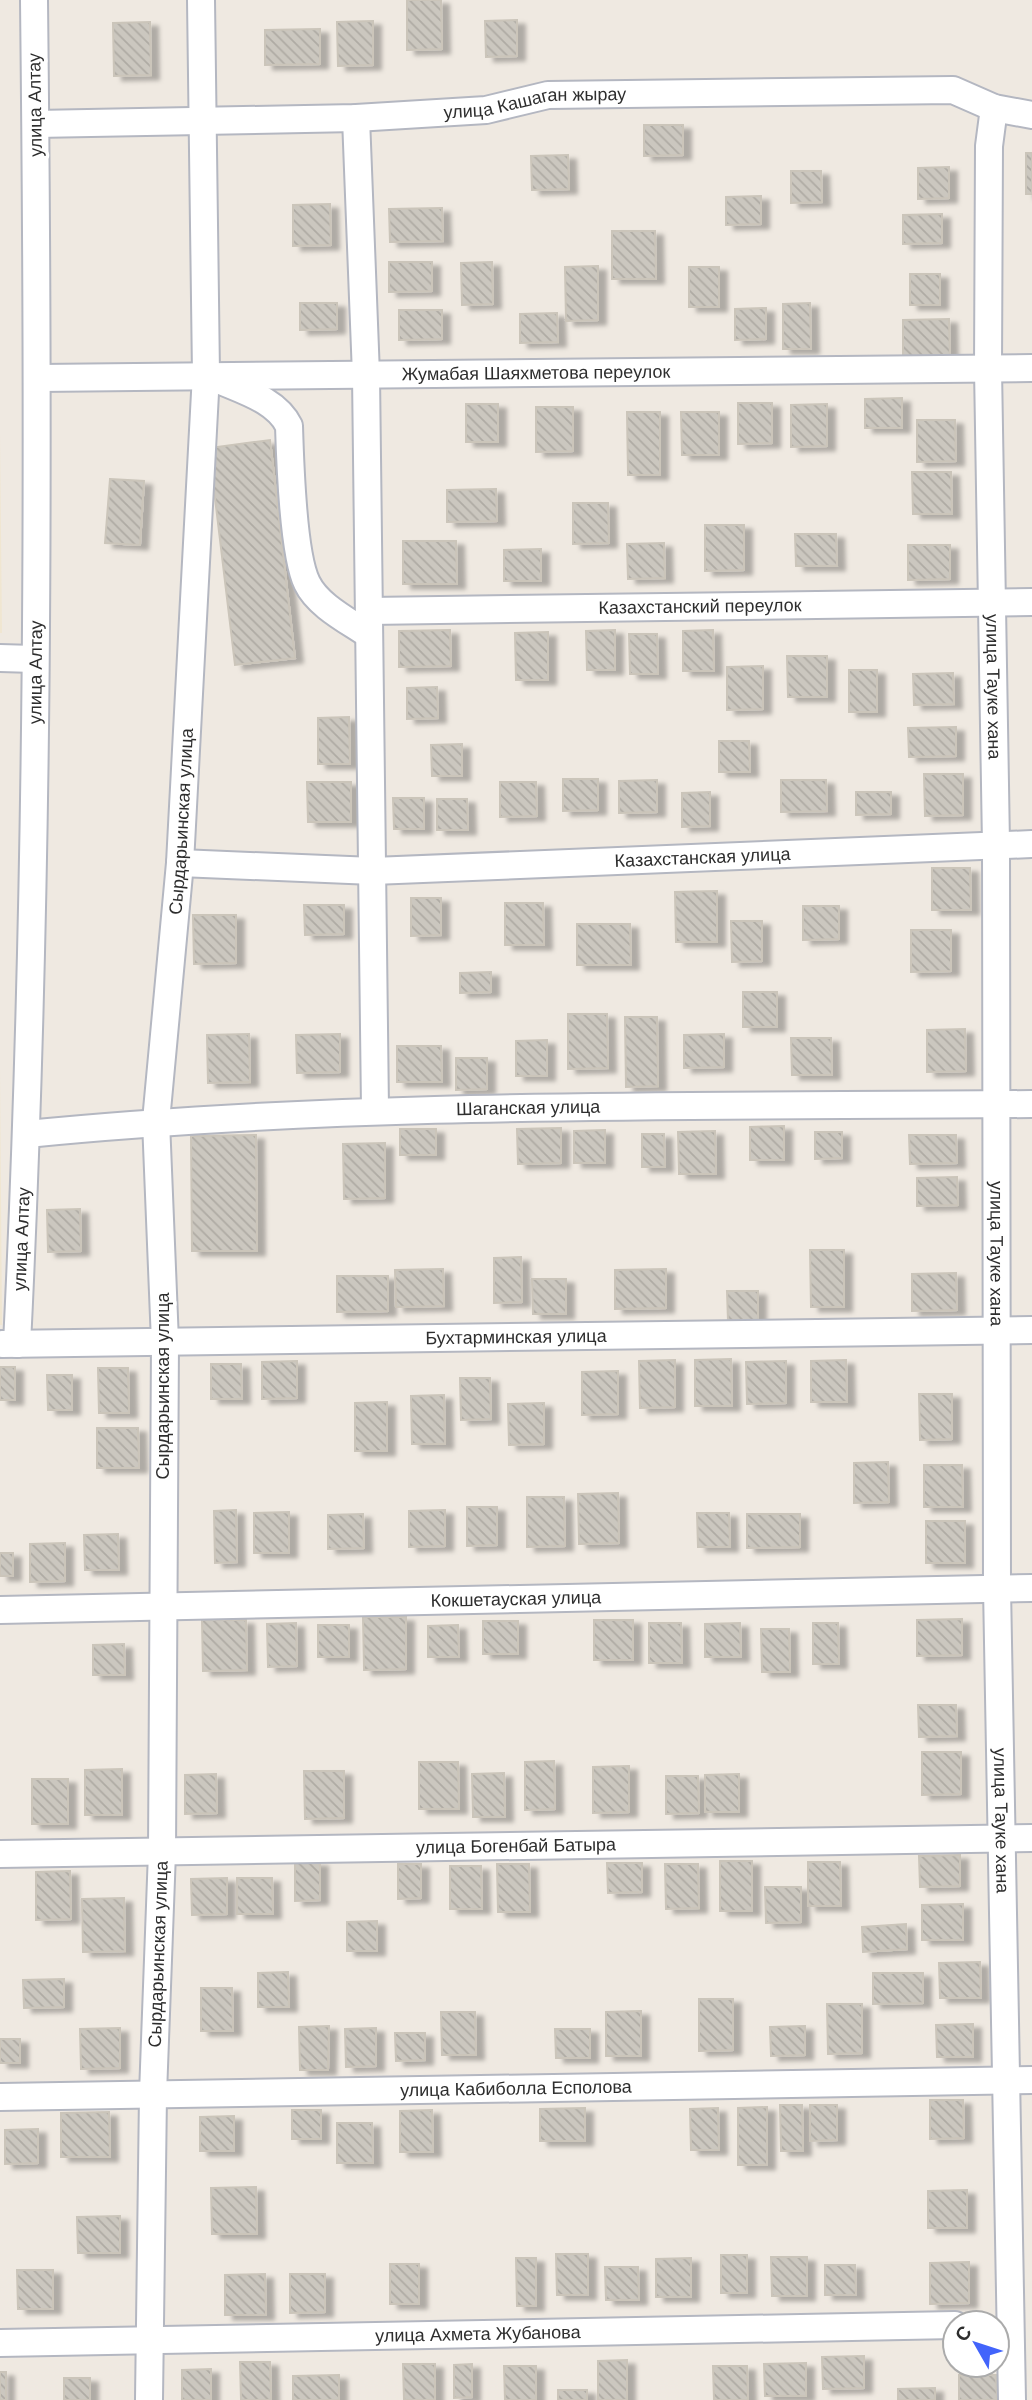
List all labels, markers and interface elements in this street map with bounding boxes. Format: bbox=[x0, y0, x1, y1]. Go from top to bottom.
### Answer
street label: улица Алтау bbox=[24, 53, 46, 157]
street label: улица Кашаган жырау bbox=[443, 84, 626, 123]
street label: Жумабая Шаяхметова переулок bbox=[402, 362, 671, 384]
street label: Казахстанский переулок bbox=[598, 595, 802, 618]
street label: улица Тауке хана bbox=[982, 614, 1005, 760]
street label: улица Алтау bbox=[25, 620, 46, 724]
street label: Сырдарьинская улица bbox=[165, 727, 197, 916]
street label: Казахстанская улица bbox=[614, 844, 792, 871]
street label: Шаганская улица bbox=[456, 1097, 601, 1119]
street label: улица Тауке хана bbox=[986, 1181, 1007, 1327]
street label: улица Алтау bbox=[10, 1187, 34, 1291]
street label: Сырдарьинская улица bbox=[153, 1292, 173, 1479]
street label: Бухтарминская улица bbox=[425, 1326, 608, 1348]
street label: Кокшетауская улица bbox=[430, 1587, 602, 1611]
street label: улица Тауке хана bbox=[990, 1748, 1013, 1894]
street label: улица Богенбай Батыра bbox=[416, 1834, 617, 1858]
street label: Сырдарьинская улица bbox=[145, 1859, 172, 2048]
street label: улица Кабиболла Есполова bbox=[400, 2077, 633, 2100]
north arrow bbox=[941, 2309, 1011, 2379]
text: С bbox=[951, 2321, 976, 2346]
street label: улица Ахмета Жубанова bbox=[375, 2322, 582, 2346]

